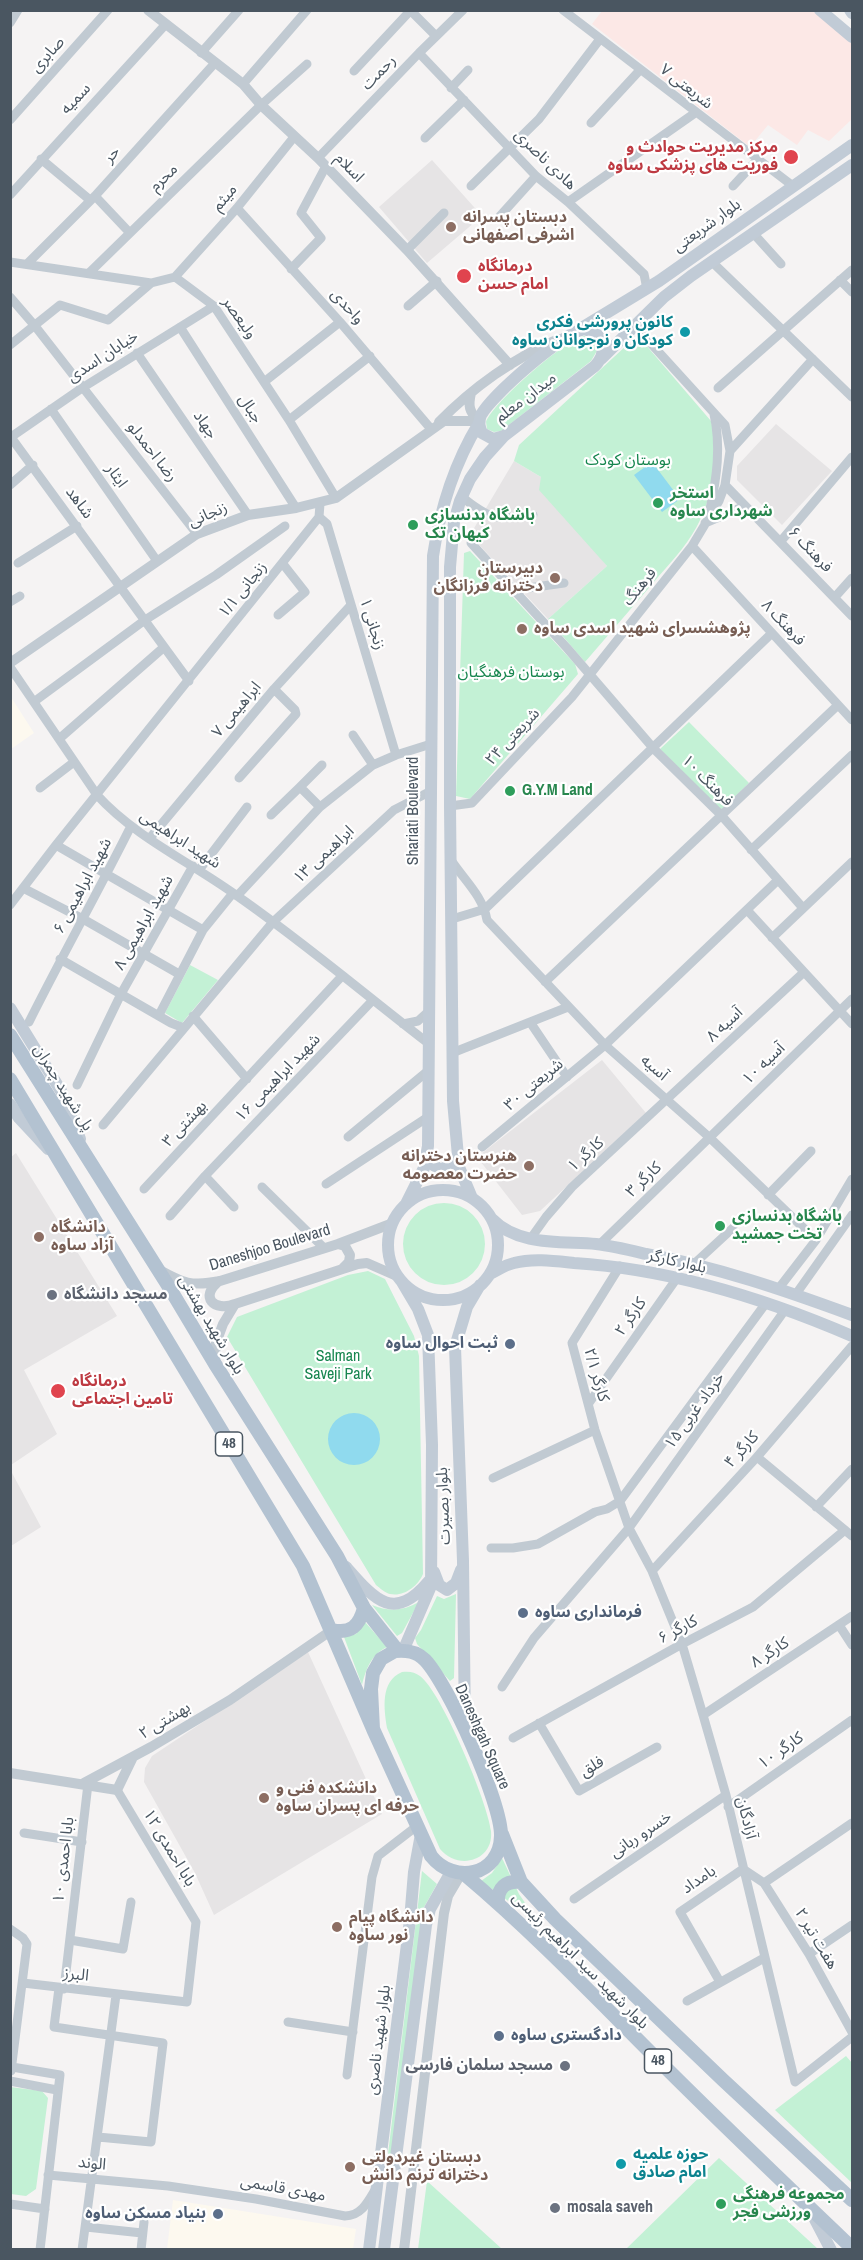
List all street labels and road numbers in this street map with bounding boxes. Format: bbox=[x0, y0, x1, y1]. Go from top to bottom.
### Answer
street label: صابری bbox=[27, 33, 69, 77]
street label: رحمت bbox=[358, 51, 400, 95]
street label: شریعتی ۷ bbox=[656, 60, 716, 114]
street label: سمیه bbox=[57, 79, 95, 119]
street label: هادی ناصری bbox=[510, 126, 580, 194]
street label: حر bbox=[100, 143, 124, 167]
street label: اسلام bbox=[330, 149, 368, 187]
street label: محرم bbox=[146, 160, 182, 196]
street label: میثم bbox=[208, 181, 242, 215]
street label: بلوار شریعتی bbox=[669, 195, 745, 257]
street label: واحدی bbox=[326, 285, 368, 329]
street label: ولیعصر bbox=[218, 293, 260, 343]
street label: خیابان اسدی bbox=[64, 327, 142, 387]
street label: میدان معلم bbox=[492, 369, 560, 427]
street label: جبال bbox=[234, 391, 266, 427]
street label: جهاد bbox=[189, 407, 221, 443]
street label: رضا احمدلو bbox=[123, 418, 181, 486]
street label: ایثار bbox=[101, 460, 131, 492]
street label: شاهد bbox=[61, 483, 97, 523]
street label: زنجانی bbox=[186, 498, 230, 532]
street label: فرهنگ ۶ bbox=[784, 523, 836, 577]
street label: زنجانی ۱/۱ bbox=[215, 558, 271, 622]
street label: فرهنگ bbox=[619, 564, 661, 610]
street label: زنجانی ۱ bbox=[355, 596, 389, 652]
street label: فرهنگ ۸ bbox=[757, 596, 809, 650]
street label: ابراهیمی ۷ bbox=[208, 678, 266, 742]
street label: شریعتی ۲۴ bbox=[482, 704, 544, 770]
street label: فرهنگ ۱۰ bbox=[677, 751, 737, 811]
street label: Shariati Boulevard bbox=[404, 757, 424, 865]
street label: شهید ابراهیمی bbox=[136, 807, 224, 873]
street label: ابراهیمی ۱۳ bbox=[290, 822, 358, 888]
street label: شهید ابراهیمی ۶ bbox=[50, 835, 116, 937]
street label: شهید ابراهیمی ۸ bbox=[110, 872, 178, 974]
street label: آسیه ۸ bbox=[703, 1003, 747, 1047]
street label: شهید ابراهیمی ۱۶ bbox=[231, 1030, 325, 1126]
street label: آسیه ۱۰ bbox=[739, 1039, 789, 1089]
street label: پل شهید چمران bbox=[29, 1041, 97, 1135]
street label: آسیه bbox=[636, 1051, 672, 1085]
street label: شریعتی ۳۰ bbox=[501, 1055, 567, 1115]
street label: بهشتی ۳ bbox=[159, 1097, 211, 1151]
street label: کارگر ۱ bbox=[564, 1134, 608, 1176]
street label: کارگر ۳ bbox=[622, 1158, 666, 1202]
street label: Daneshjoo Boulevard bbox=[207, 1220, 333, 1276]
street label: بلوار کارگر bbox=[646, 1246, 708, 1278]
street label: بلوار شهید بهشتی bbox=[174, 1272, 248, 1378]
street label: کارگر ۲ bbox=[611, 1294, 651, 1340]
street label: کارگر ۲/۱ bbox=[579, 1346, 613, 1404]
street label: ۱۵ خرداد غربی bbox=[661, 1369, 729, 1453]
street label: کارگر ۴ bbox=[721, 1428, 763, 1472]
road number: 48 bbox=[216, 1432, 242, 1456]
street label: بلوار بصیرت bbox=[433, 1467, 455, 1545]
street label: کارگر ۶ bbox=[655, 1612, 701, 1648]
street label: کارگر ۸ bbox=[747, 1633, 793, 1673]
street label: Daneshgah Square bbox=[450, 1681, 514, 1793]
street label: بهشتی ۲ bbox=[136, 1698, 194, 1744]
street label: کارگر ۱۰ bbox=[754, 1728, 808, 1774]
street label: فلق bbox=[576, 1752, 608, 1782]
street label: آزادگان bbox=[731, 1795, 761, 1841]
street label: بابا احمدی ۱۲ bbox=[138, 1806, 200, 1890]
street label: خسرو ربانی bbox=[606, 1807, 676, 1863]
street label: بابا احمدی ۱۰ bbox=[49, 1816, 79, 1904]
street label: بامداد bbox=[678, 1862, 720, 1898]
street label: بلوار شهید سید ابراهیم رئیسی bbox=[507, 1888, 653, 2034]
street label: هفت تیر ۲ bbox=[790, 1905, 842, 1973]
street label: البرز bbox=[62, 1964, 90, 1986]
street label: بلوار شهید ناصری bbox=[363, 1984, 395, 2096]
road number: 48 bbox=[644, 2049, 672, 2073]
street label: الوند bbox=[77, 2153, 107, 2175]
street label: مهدی قاسمی bbox=[239, 2172, 327, 2206]

